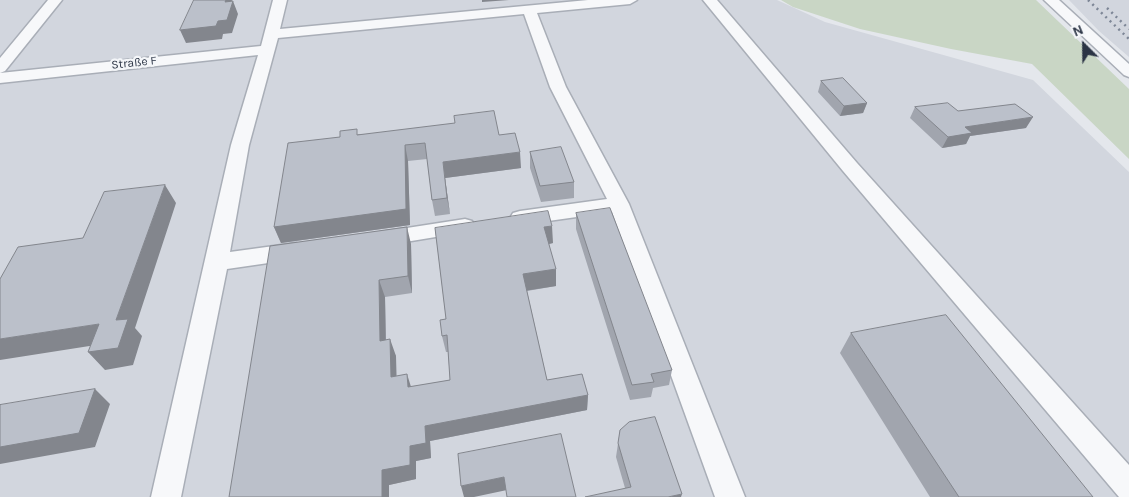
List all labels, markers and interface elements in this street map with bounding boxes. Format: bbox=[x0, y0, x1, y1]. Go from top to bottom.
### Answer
north arrow bbox=[1059, 20, 1109, 70]
text: N bbox=[1070, 21, 1086, 41]
street label: Straße F bbox=[111, 53, 157, 73]

